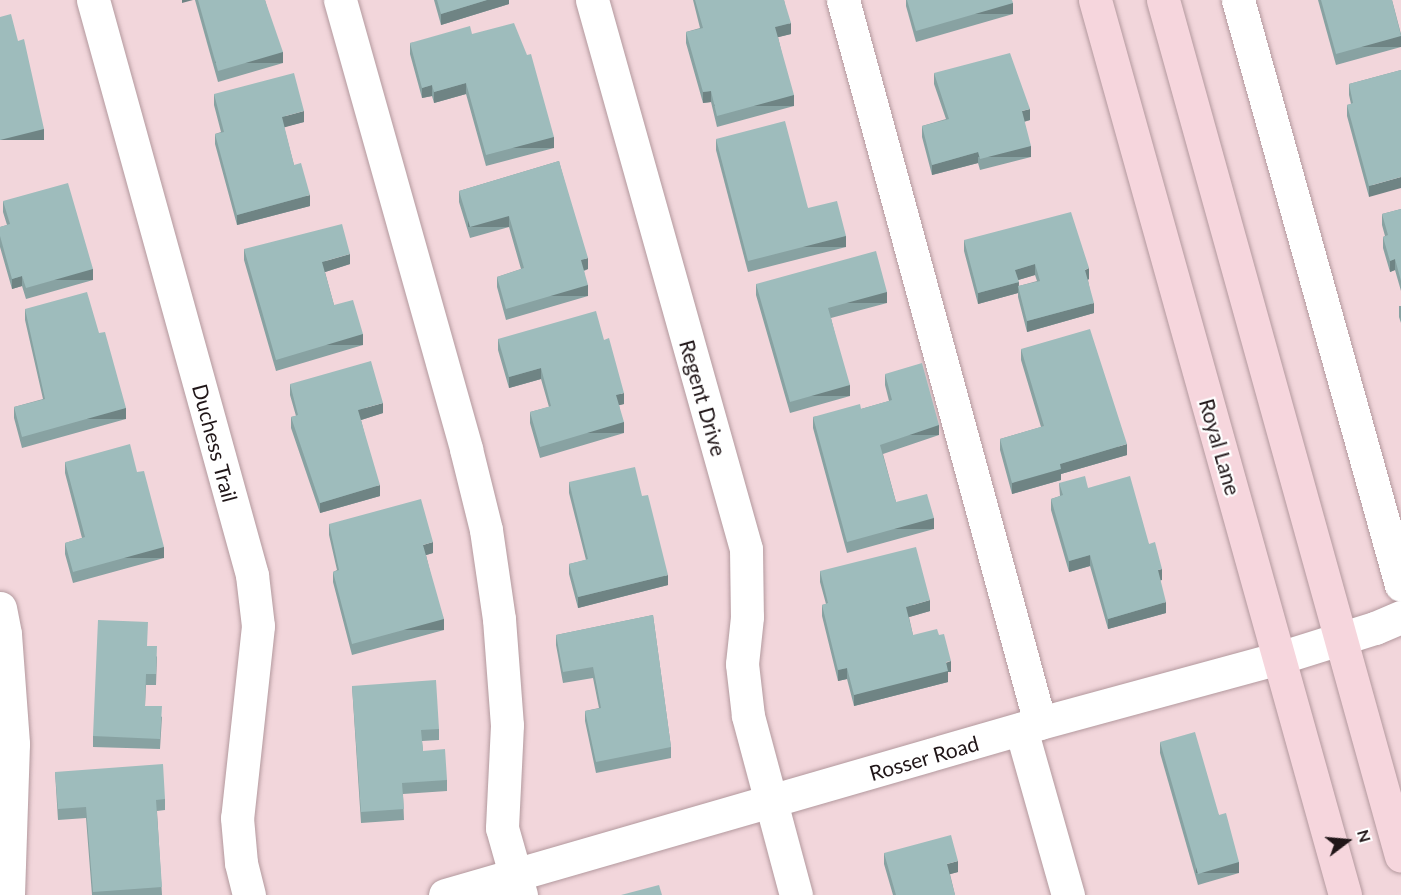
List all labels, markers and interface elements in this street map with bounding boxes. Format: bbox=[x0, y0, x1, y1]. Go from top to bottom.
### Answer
street label: Regent Drive bbox=[674, 337, 732, 459]
street label: Duchess Trail bbox=[187, 381, 243, 505]
street label: Royal Lane bbox=[1194, 396, 1246, 498]
street label: Rosser Road bbox=[866, 730, 982, 786]
north arrow bbox=[1317, 811, 1377, 871]
text: N bbox=[1354, 827, 1376, 844]

